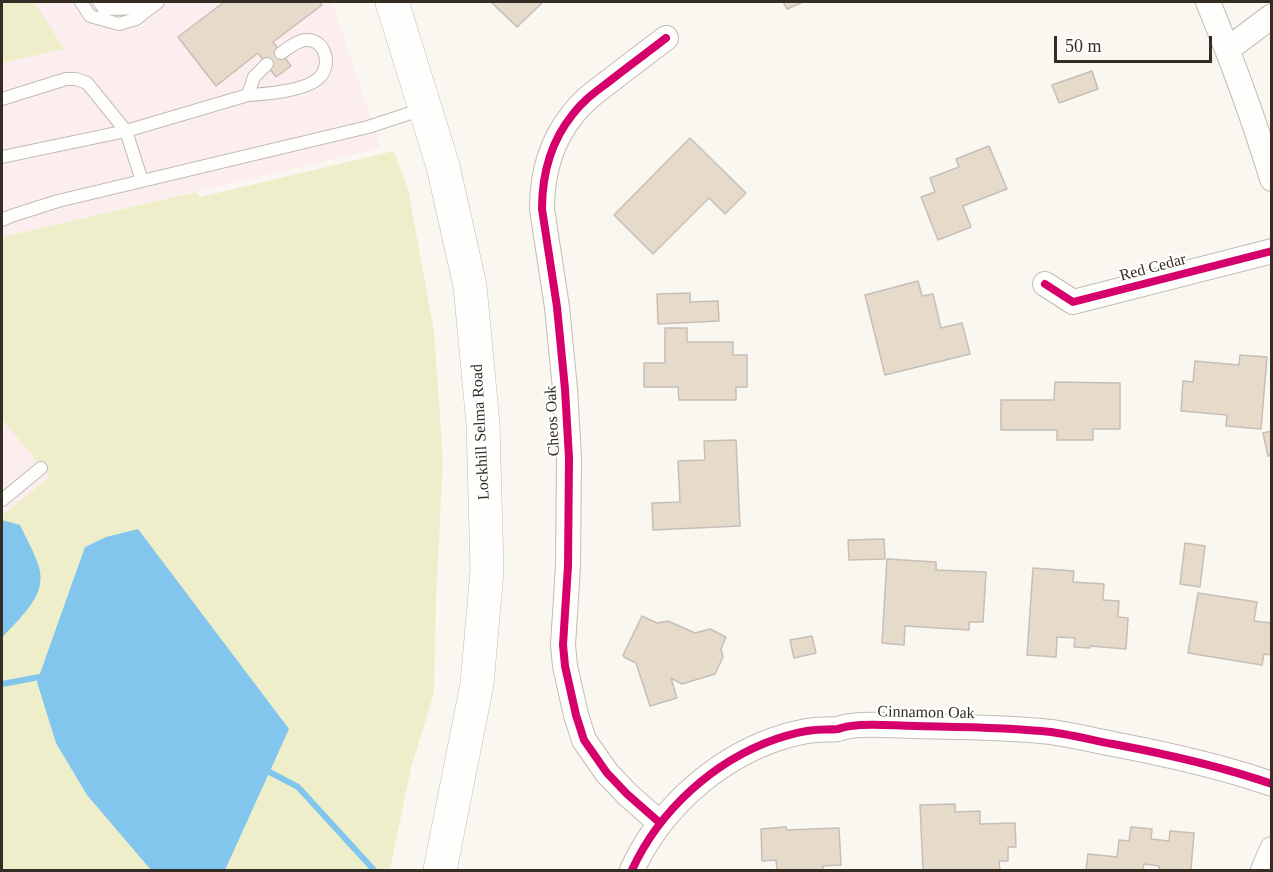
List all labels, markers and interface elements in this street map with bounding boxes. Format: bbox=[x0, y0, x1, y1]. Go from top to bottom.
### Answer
scale bar bbox=[1057, 24, 1214, 62]
text: 50 m bbox=[1065, 36, 1102, 56]
street label: Red Cedar bbox=[1118, 250, 1188, 286]
street label: Lockhill Selma Road bbox=[468, 364, 494, 500]
street label: Cheos Oak bbox=[542, 385, 564, 457]
street label: Cinnamon Oak bbox=[877, 703, 975, 723]

